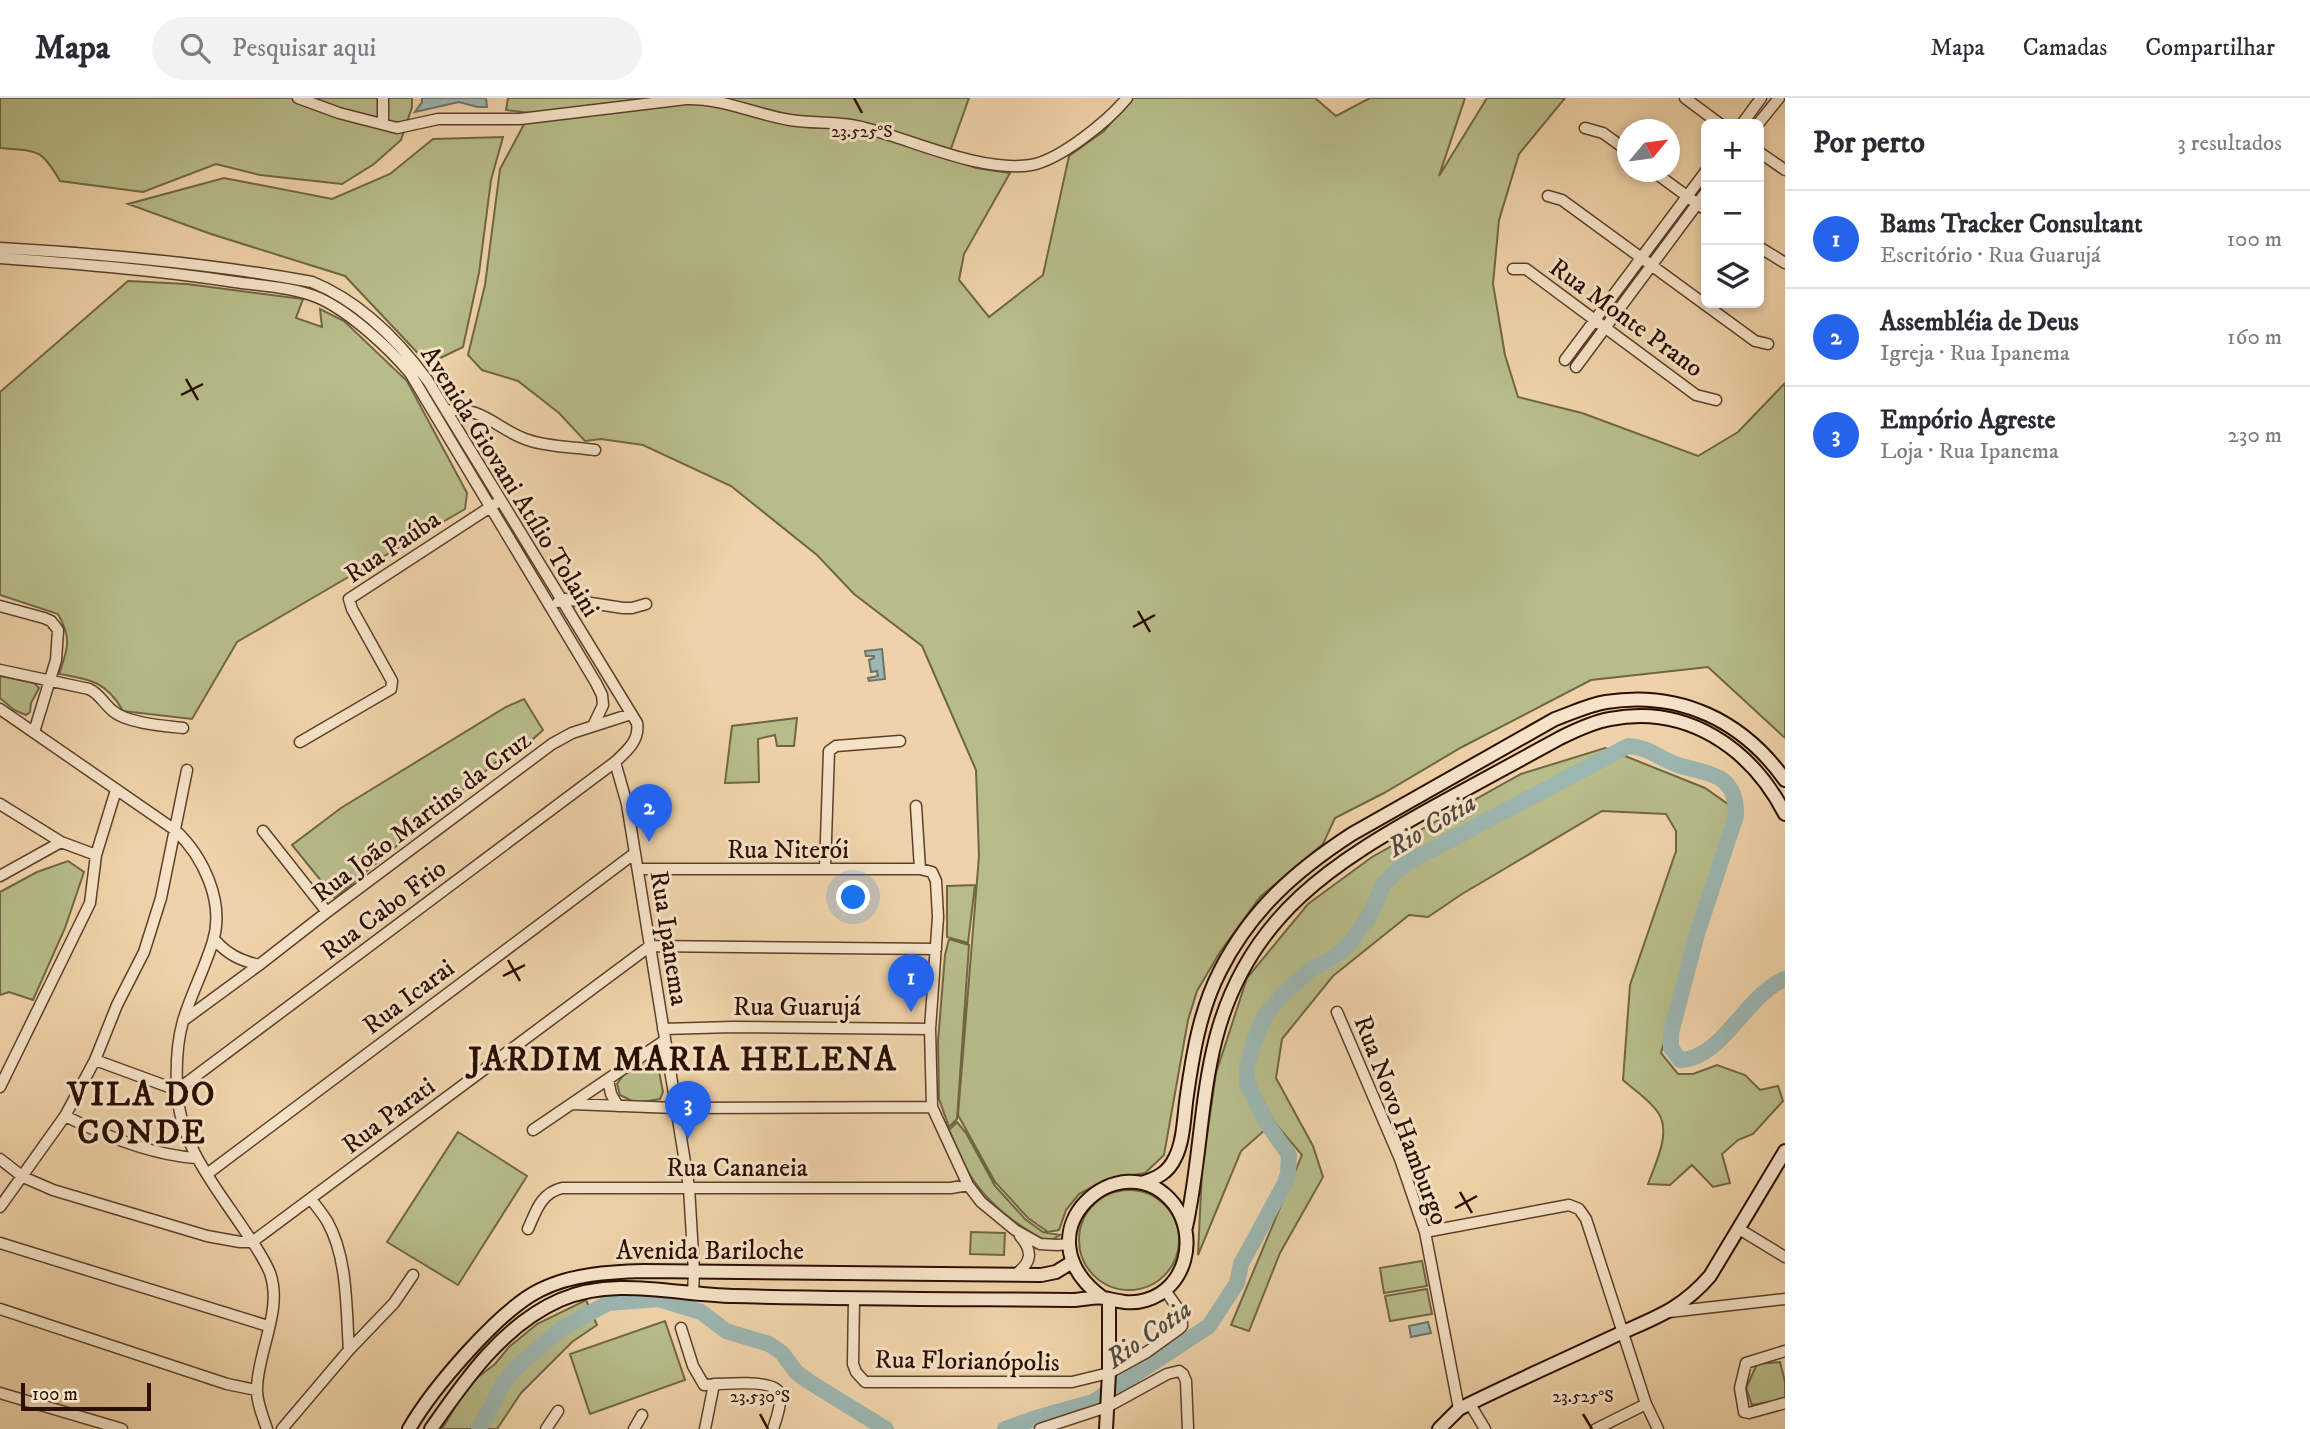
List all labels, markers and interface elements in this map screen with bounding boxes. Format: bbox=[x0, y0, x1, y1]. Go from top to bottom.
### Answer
search box bbox=[152, 17, 642, 80]
text: Mapa bbox=[35, 28, 110, 69]
icon: search bbox=[176, 29, 214, 67]
text: Pesquisar aqui bbox=[232, 32, 376, 65]
text: Mapa bbox=[1930, 33, 1985, 63]
text: Camadas bbox=[2023, 33, 2107, 63]
text: Compartilhar bbox=[2145, 33, 2275, 63]
north arrow bbox=[1617, 119, 1680, 182]
map controls bbox=[1701, 119, 1764, 308]
button: + bbox=[1701, 119, 1764, 182]
text: 23.525°S bbox=[831, 121, 893, 143]
text: Por perto bbox=[1813, 125, 1925, 162]
text: 3 resultados bbox=[2177, 129, 2282, 158]
button: − bbox=[1701, 182, 1764, 245]
text: Bams Tracker Consultant bbox=[1880, 208, 2143, 241]
text: 1 bbox=[1832, 225, 1840, 254]
text: 100 m bbox=[2227, 225, 2282, 254]
text: Escritório · Rua Guarujá bbox=[1880, 241, 2101, 270]
button: layers bbox=[1701, 245, 1764, 308]
street label: Rua Monte Prano bbox=[1543, 251, 1710, 385]
text: Assembléia de Deus bbox=[1880, 306, 2079, 339]
text: 2 bbox=[1830, 323, 1842, 352]
text: 160 m bbox=[2227, 323, 2282, 352]
text: Igreja · Rua Ipanema bbox=[1880, 339, 2070, 368]
street label: Avenida Giovani Atílio Tolaini bbox=[413, 340, 607, 624]
text: Empório Agreste bbox=[1880, 404, 2056, 437]
text: 3 bbox=[1832, 421, 1840, 450]
text: 230 m bbox=[2228, 421, 2282, 450]
text: Loja · Rua Ipanema bbox=[1880, 437, 2059, 466]
street label: Rua Paúba bbox=[339, 503, 447, 591]
street label: Rua João Martins da Cruz bbox=[306, 724, 538, 910]
pin: 2 bbox=[626, 784, 672, 842]
water label: Rio Cotia bbox=[1380, 785, 1483, 866]
street label: Rua Niterói bbox=[727, 834, 849, 867]
street label: Rua Cabo Frio bbox=[315, 852, 453, 968]
street label: Rua Ipanema bbox=[642, 869, 695, 1008]
your location bbox=[836, 880, 870, 914]
street label: Rua Icarai bbox=[356, 952, 461, 1042]
pin: 1 bbox=[888, 954, 934, 1012]
street label: Rua Guarujá bbox=[733, 991, 861, 1024]
street label: Rua Novo Hamburgo bbox=[1346, 1011, 1456, 1230]
district label: JARDIM MARIA HELENA bbox=[464, 1040, 898, 1081]
street label: Rua Parati bbox=[336, 1070, 442, 1162]
district label: VILA DO CONDE bbox=[66, 1075, 216, 1154]
pin: 3 bbox=[665, 1081, 711, 1139]
street label: Rua Cananeia bbox=[666, 1152, 808, 1185]
street label: Avenida Bariloche bbox=[616, 1235, 804, 1268]
water label: Rio Cotia bbox=[1098, 1292, 1199, 1377]
street label: Rua Florianópolis bbox=[874, 1343, 1060, 1380]
scale bar bbox=[21, 1380, 150, 1412]
text: 100 m bbox=[32, 1383, 78, 1406]
text: 23.530°S bbox=[730, 1386, 790, 1408]
text: 23.525°S bbox=[1552, 1386, 1614, 1408]

